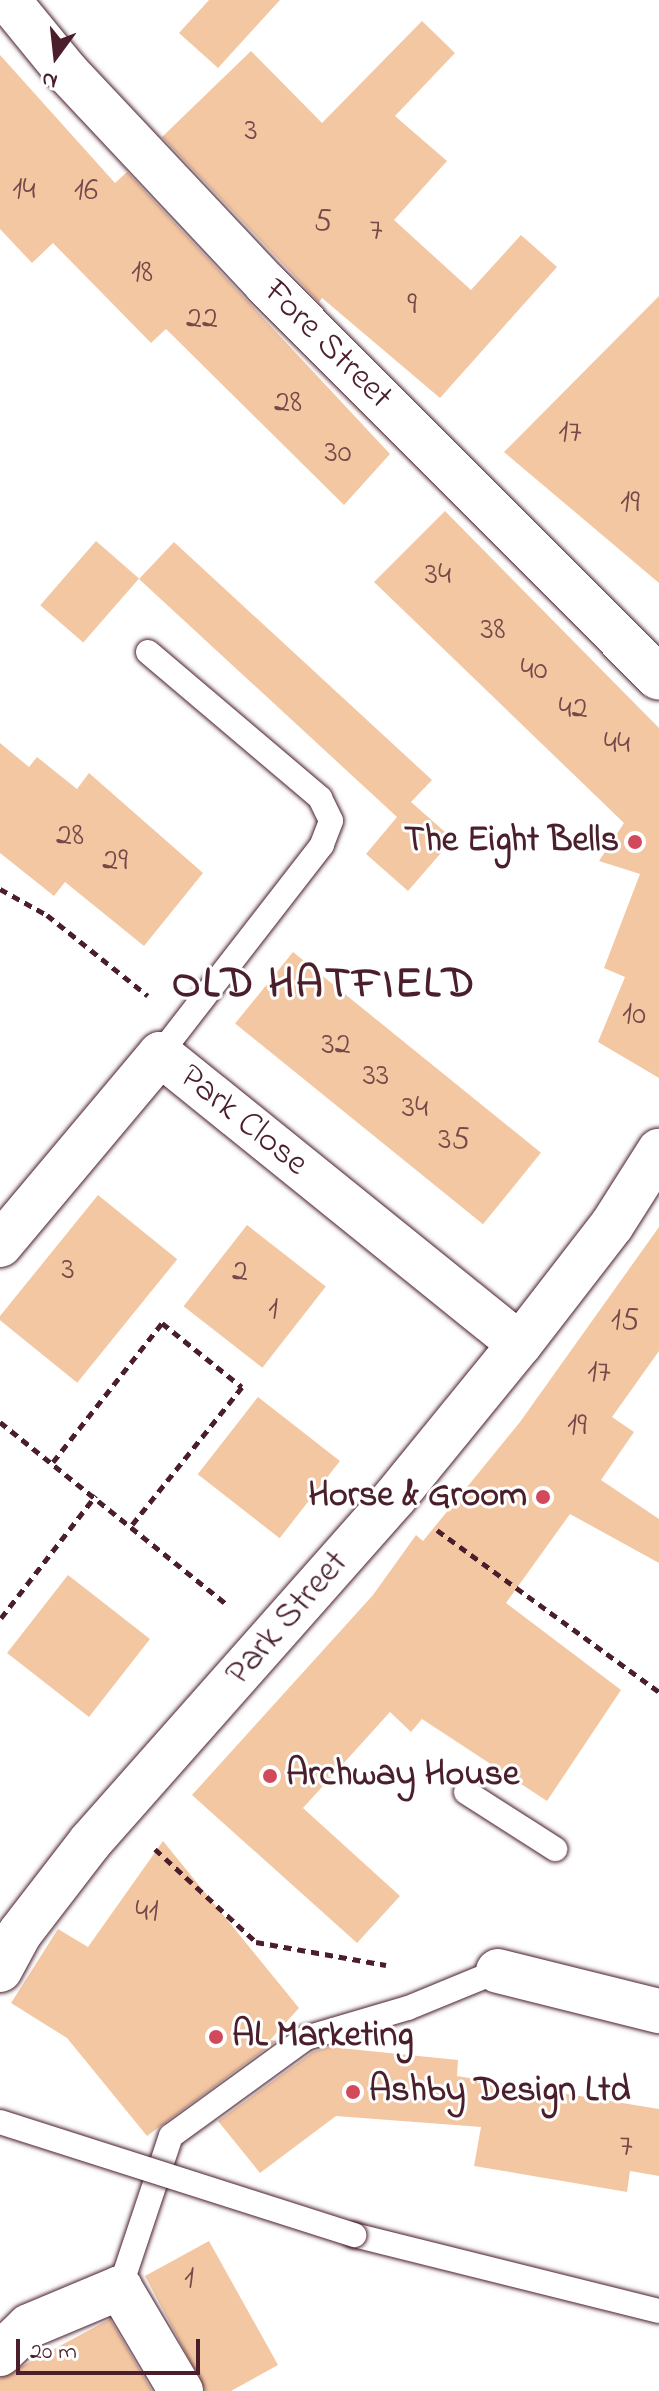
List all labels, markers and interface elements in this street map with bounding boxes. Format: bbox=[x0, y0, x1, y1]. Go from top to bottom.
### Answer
north arrow bbox=[16, 16, 96, 96]
text: N bbox=[38, 62, 61, 97]
house number: 3 bbox=[244, 113, 258, 151]
house number: 14 bbox=[12, 172, 36, 210]
house number: 16 bbox=[74, 173, 98, 211]
house number: 5 bbox=[314, 204, 332, 242]
house number: 7 bbox=[369, 213, 383, 251]
house number: 18 bbox=[131, 255, 153, 293]
street label: Fore Street bbox=[253, 271, 401, 419]
house number: 9 bbox=[407, 287, 417, 325]
house number: 22 bbox=[186, 301, 218, 339]
house number: 28 bbox=[274, 385, 302, 423]
house number: 17 bbox=[558, 415, 582, 453]
house number: 30 bbox=[324, 435, 352, 473]
house number: 19 bbox=[620, 485, 640, 523]
house number: 34 bbox=[425, 557, 451, 595]
house number: 38 bbox=[480, 612, 506, 650]
house number: 40 bbox=[520, 652, 548, 690]
house number: 42 bbox=[558, 691, 588, 729]
house number: 44 bbox=[604, 726, 630, 764]
house number: 28 bbox=[56, 818, 84, 856]
place label: The Eight Bells bbox=[404, 820, 619, 864]
marker: The Eight Bells bbox=[626, 833, 644, 851]
house number: 29 bbox=[102, 843, 128, 881]
district label: OLD HATFIELD bbox=[172, 959, 476, 1011]
house number: 10 bbox=[622, 997, 646, 1035]
house number: 32 bbox=[321, 1027, 351, 1065]
street label: Park Close bbox=[170, 1056, 316, 1186]
house number: 33 bbox=[363, 1058, 389, 1096]
house number: 34 bbox=[402, 1090, 428, 1128]
house number: 35 bbox=[438, 1122, 470, 1160]
house number: 3 bbox=[61, 1252, 75, 1290]
house number: 2 bbox=[232, 1254, 248, 1292]
house number: 1 bbox=[268, 1292, 278, 1330]
house number: 15 bbox=[611, 1303, 639, 1341]
house number: 17 bbox=[587, 1355, 611, 1393]
house number: 19 bbox=[567, 1408, 587, 1446]
place label: Horse & Groom bbox=[308, 1475, 527, 1519]
marker: Horse & Groom bbox=[534, 1488, 552, 1506]
street label: Park Street bbox=[218, 1543, 358, 1695]
place label: Archway House bbox=[286, 1754, 519, 1798]
marker: Archway House bbox=[261, 1767, 279, 1785]
house number: 41 bbox=[135, 1894, 159, 1932]
place label: AL Marketing bbox=[232, 2015, 413, 2059]
marker: AL Marketing bbox=[207, 2028, 225, 2046]
place label: Ashby Design Ltd bbox=[369, 2070, 631, 2114]
marker: Ashby Design Ltd bbox=[344, 2083, 362, 2101]
house number: 7 bbox=[619, 2129, 633, 2167]
house number: 1 bbox=[184, 2261, 194, 2299]
scale bar bbox=[20, 2323, 204, 2373]
text: 20 m bbox=[30, 2335, 77, 2370]

